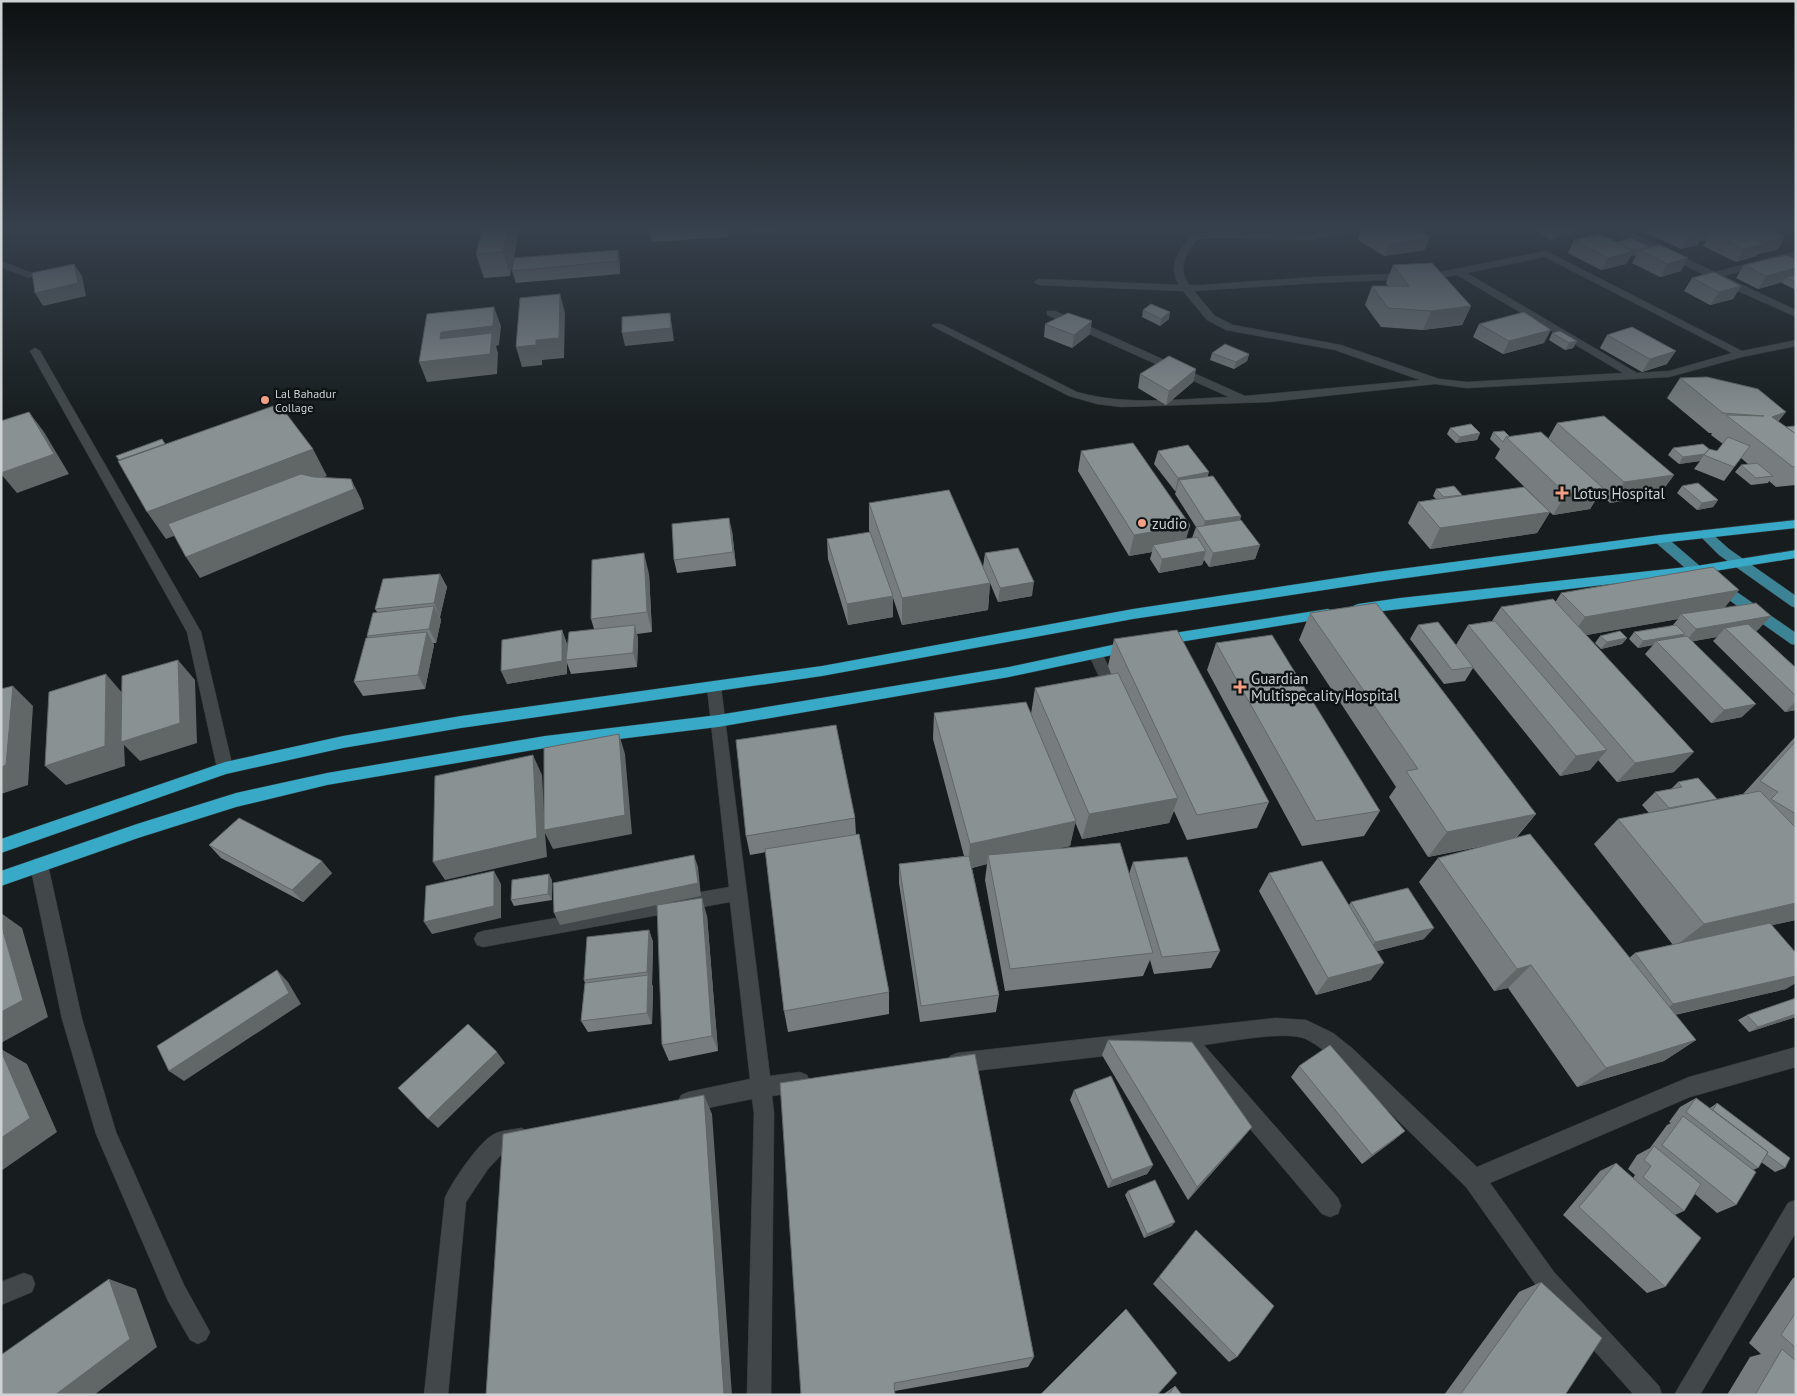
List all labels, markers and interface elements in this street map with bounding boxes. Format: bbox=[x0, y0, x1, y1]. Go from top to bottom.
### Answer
place label: Lal Bahadur Collage bbox=[275, 386, 336, 415]
marker: Lal Bahadur Collage bbox=[259, 394, 271, 406]
place label: Lotus Hospital bbox=[1573, 484, 1665, 503]
marker: Lotus Hospital bbox=[1555, 486, 1569, 500]
place label: zudio bbox=[1152, 514, 1187, 533]
marker: zudio bbox=[1136, 517, 1148, 529]
place label: Guardian Multispecality Hospital bbox=[1251, 669, 1399, 705]
marker: Guardian Multispecality Hospital bbox=[1233, 680, 1247, 694]

